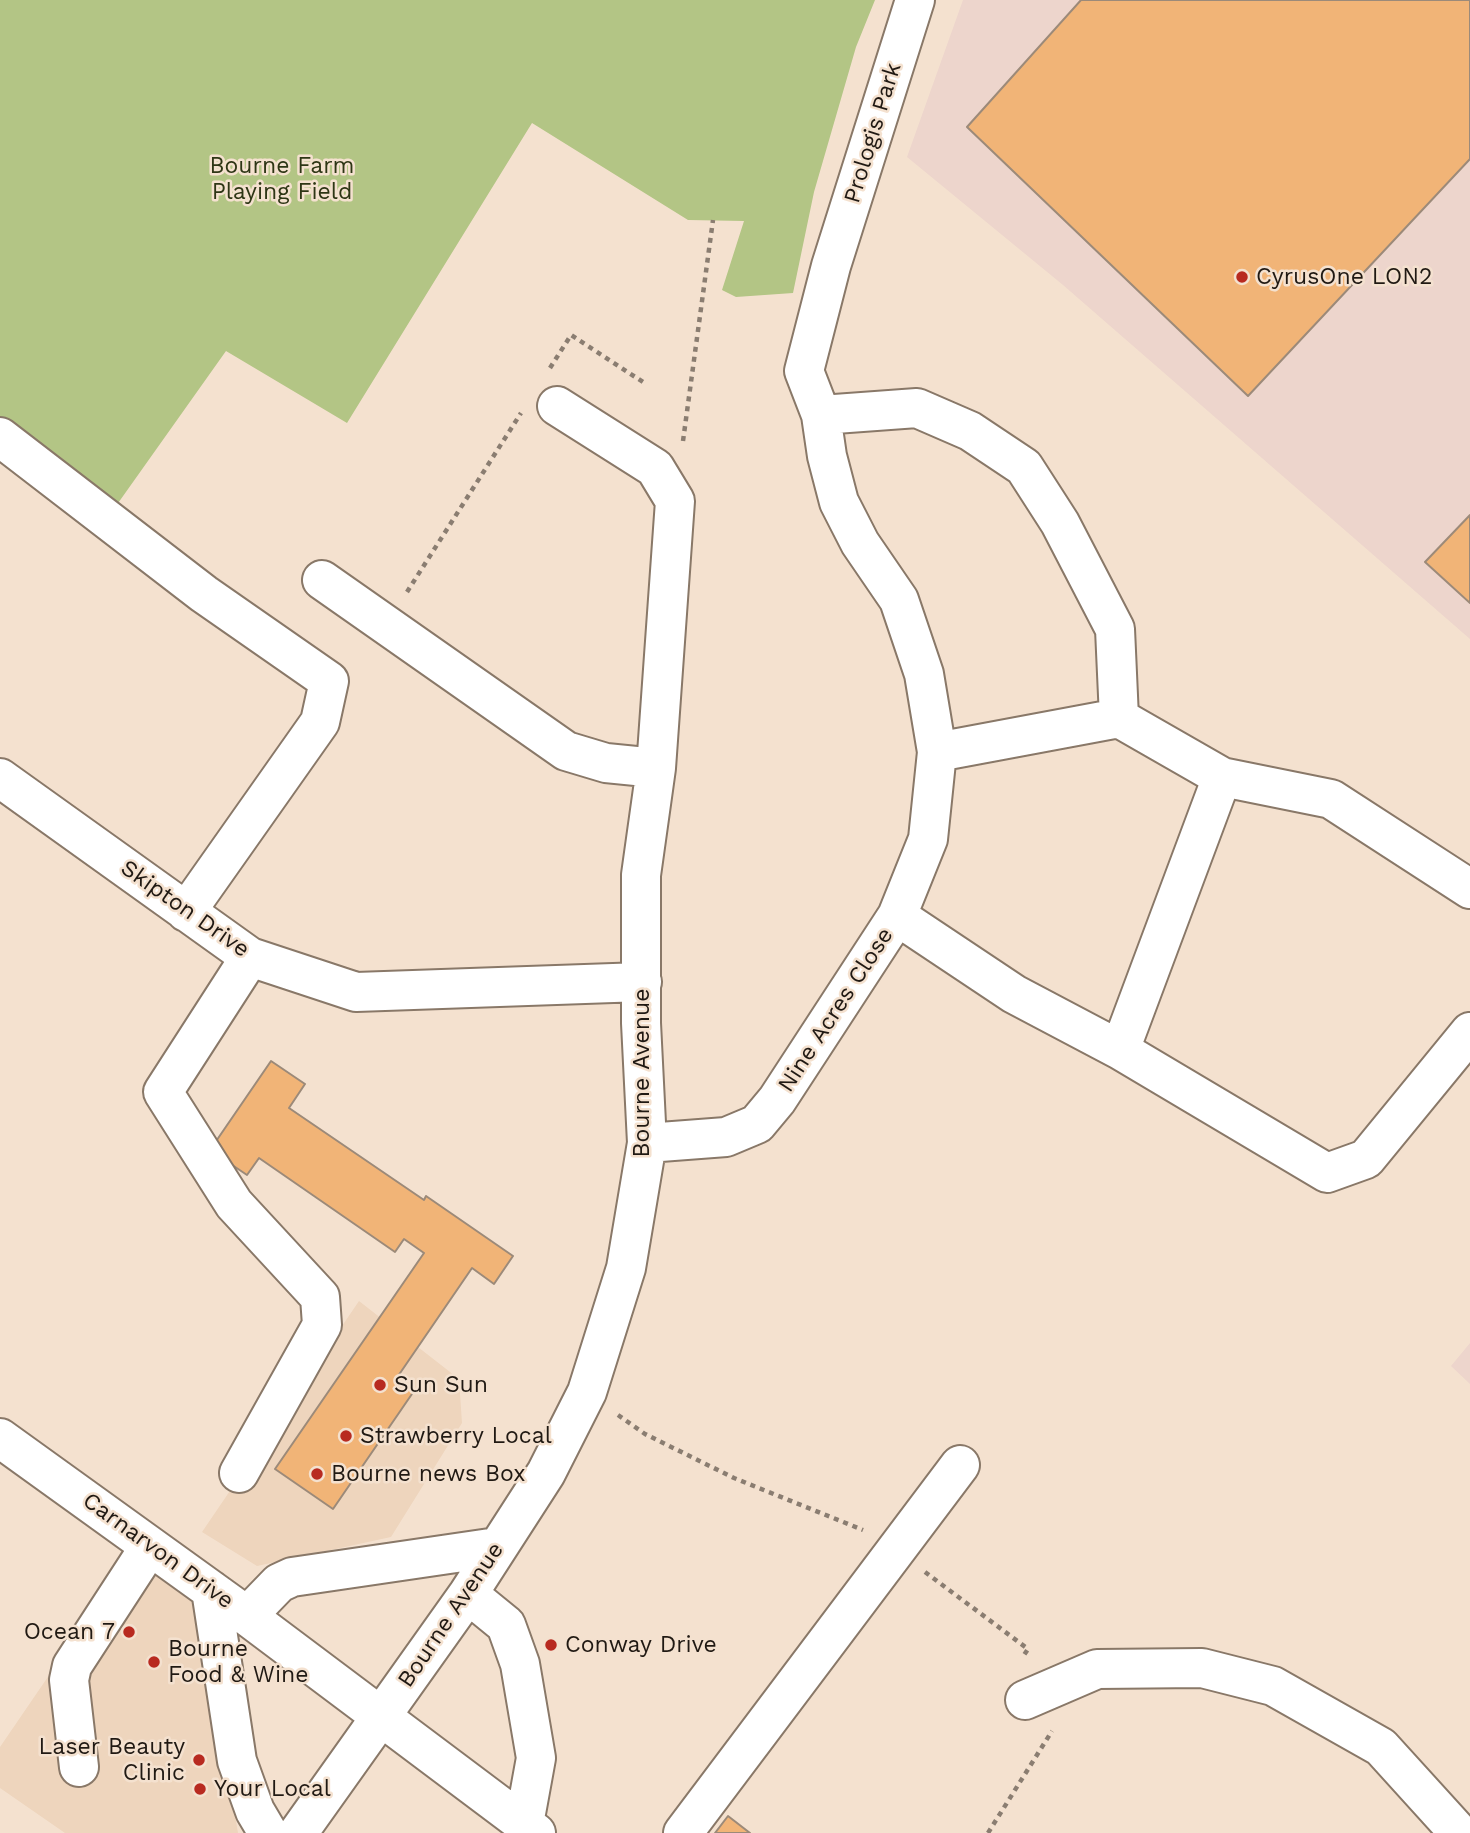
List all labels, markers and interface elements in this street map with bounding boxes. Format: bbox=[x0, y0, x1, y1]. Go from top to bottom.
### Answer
street label: Prologis Park bbox=[839, 59, 907, 207]
park label: Bourne Farm Playing Field bbox=[210, 152, 354, 206]
place label: CyrusOne LON2 bbox=[1256, 263, 1433, 291]
marker: CyrusOne LON2 bbox=[1234, 269, 1250, 285]
street label: Skipton Drive bbox=[115, 854, 255, 964]
street label: Nine Acres Close bbox=[773, 923, 899, 1097]
street label: Bourne Avenue bbox=[628, 988, 656, 1158]
place label: Sun Sun bbox=[394, 1371, 488, 1399]
marker: Sun Sun bbox=[372, 1377, 388, 1393]
place label: Strawberry Local bbox=[360, 1422, 552, 1450]
marker: Strawberry Local bbox=[338, 1428, 354, 1444]
place label: Bourne news Box bbox=[331, 1460, 526, 1488]
marker: Bourne news Box bbox=[309, 1466, 325, 1482]
street label: Carnarvon Drive bbox=[77, 1487, 239, 1615]
street label: Bourne Avenue bbox=[392, 1537, 510, 1693]
place label: Ocean 7 bbox=[24, 1618, 115, 1646]
marker: Ocean 7 bbox=[121, 1624, 137, 1640]
place label: Conway Drive bbox=[565, 1631, 717, 1659]
place label: Bourne Food & Wine bbox=[168, 1635, 309, 1689]
marker: Conway Drive bbox=[543, 1637, 559, 1653]
marker: Bourne Food & Wine bbox=[146, 1654, 162, 1670]
place label: Laser Beauty Clinic bbox=[39, 1733, 185, 1787]
marker: Laser Beauty Clinic bbox=[191, 1752, 207, 1768]
place label: Your Local bbox=[214, 1775, 331, 1803]
marker: Your Local bbox=[192, 1781, 208, 1797]

